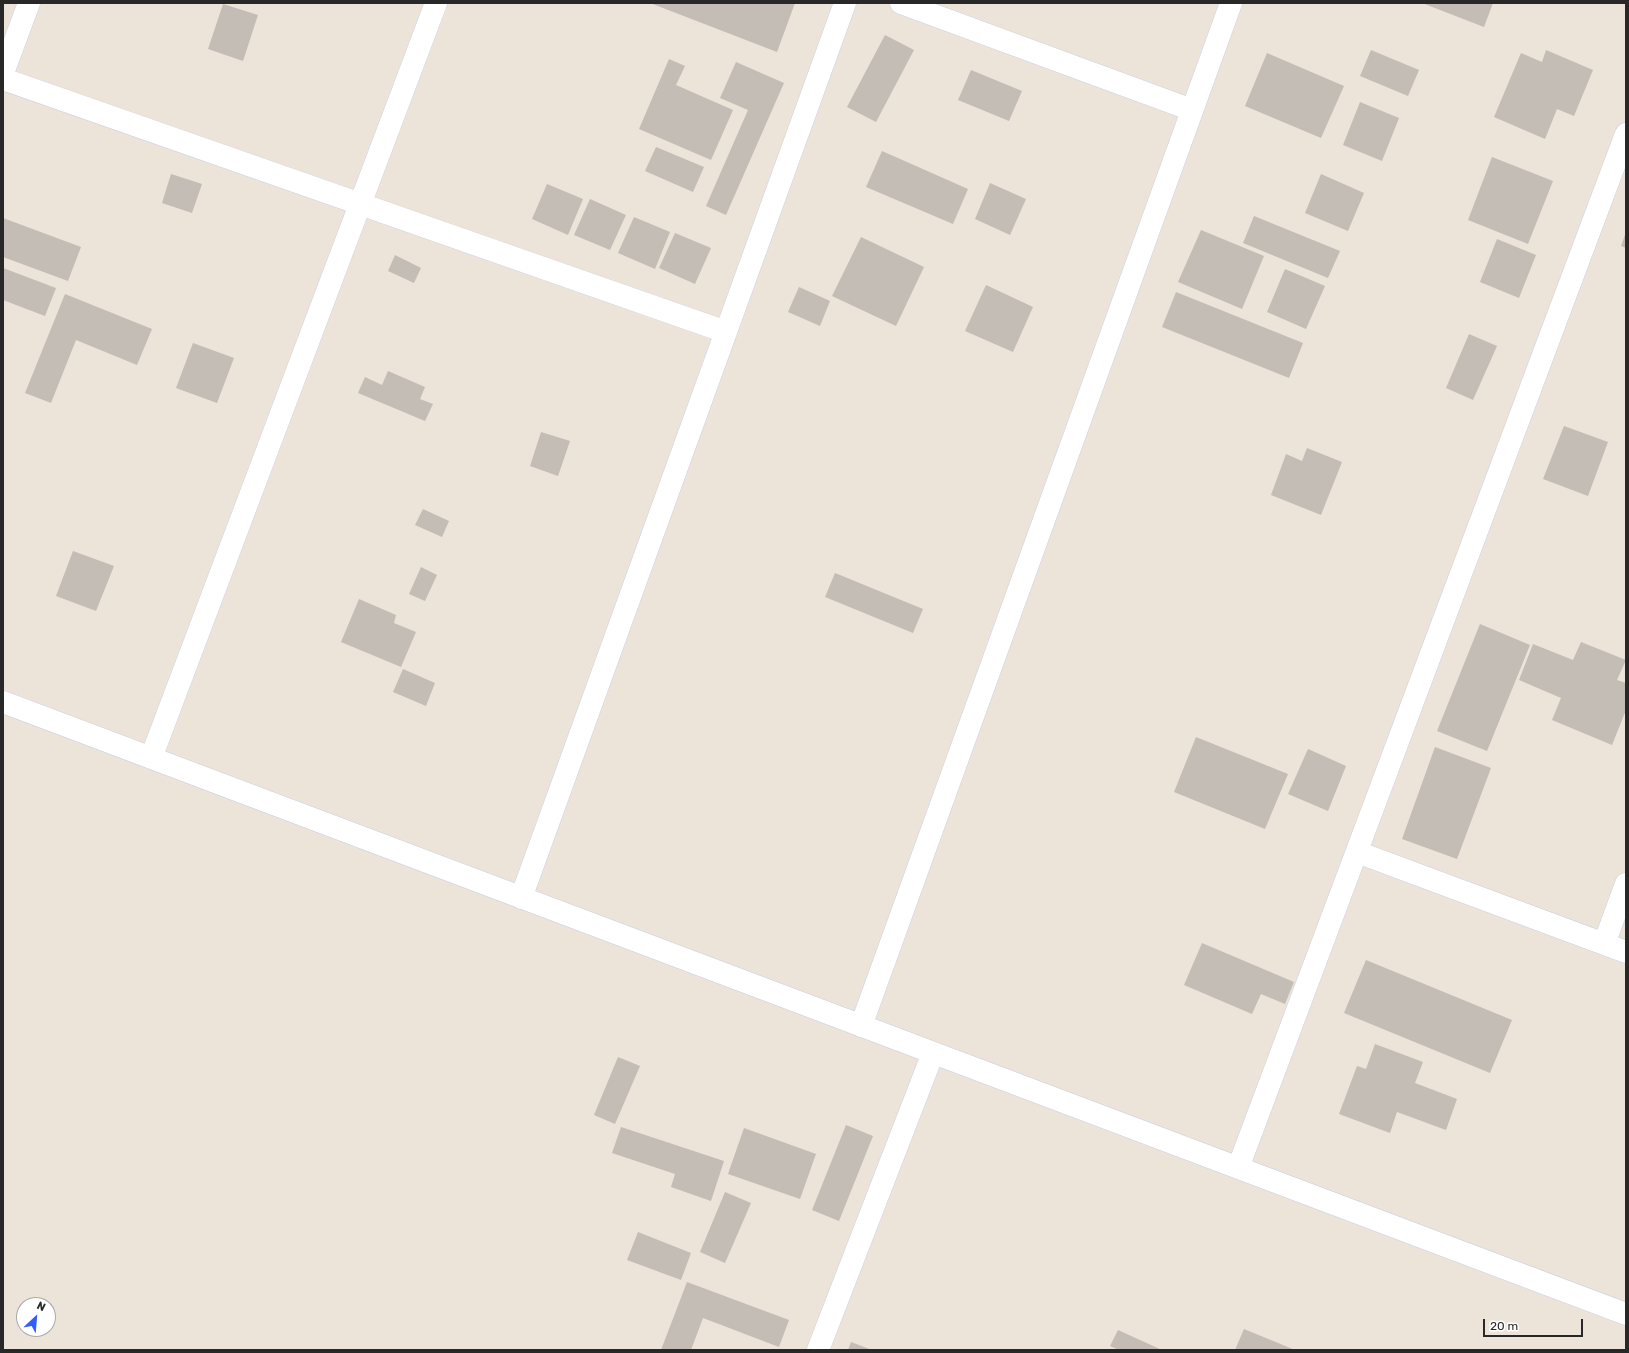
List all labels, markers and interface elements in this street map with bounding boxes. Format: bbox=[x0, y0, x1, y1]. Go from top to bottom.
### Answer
north arrow bbox=[16, 1297, 56, 1337]
text: N bbox=[35, 1299, 47, 1314]
scale bar bbox=[1485, 1311, 1585, 1337]
text: 20 m bbox=[1490, 1319, 1518, 1333]

